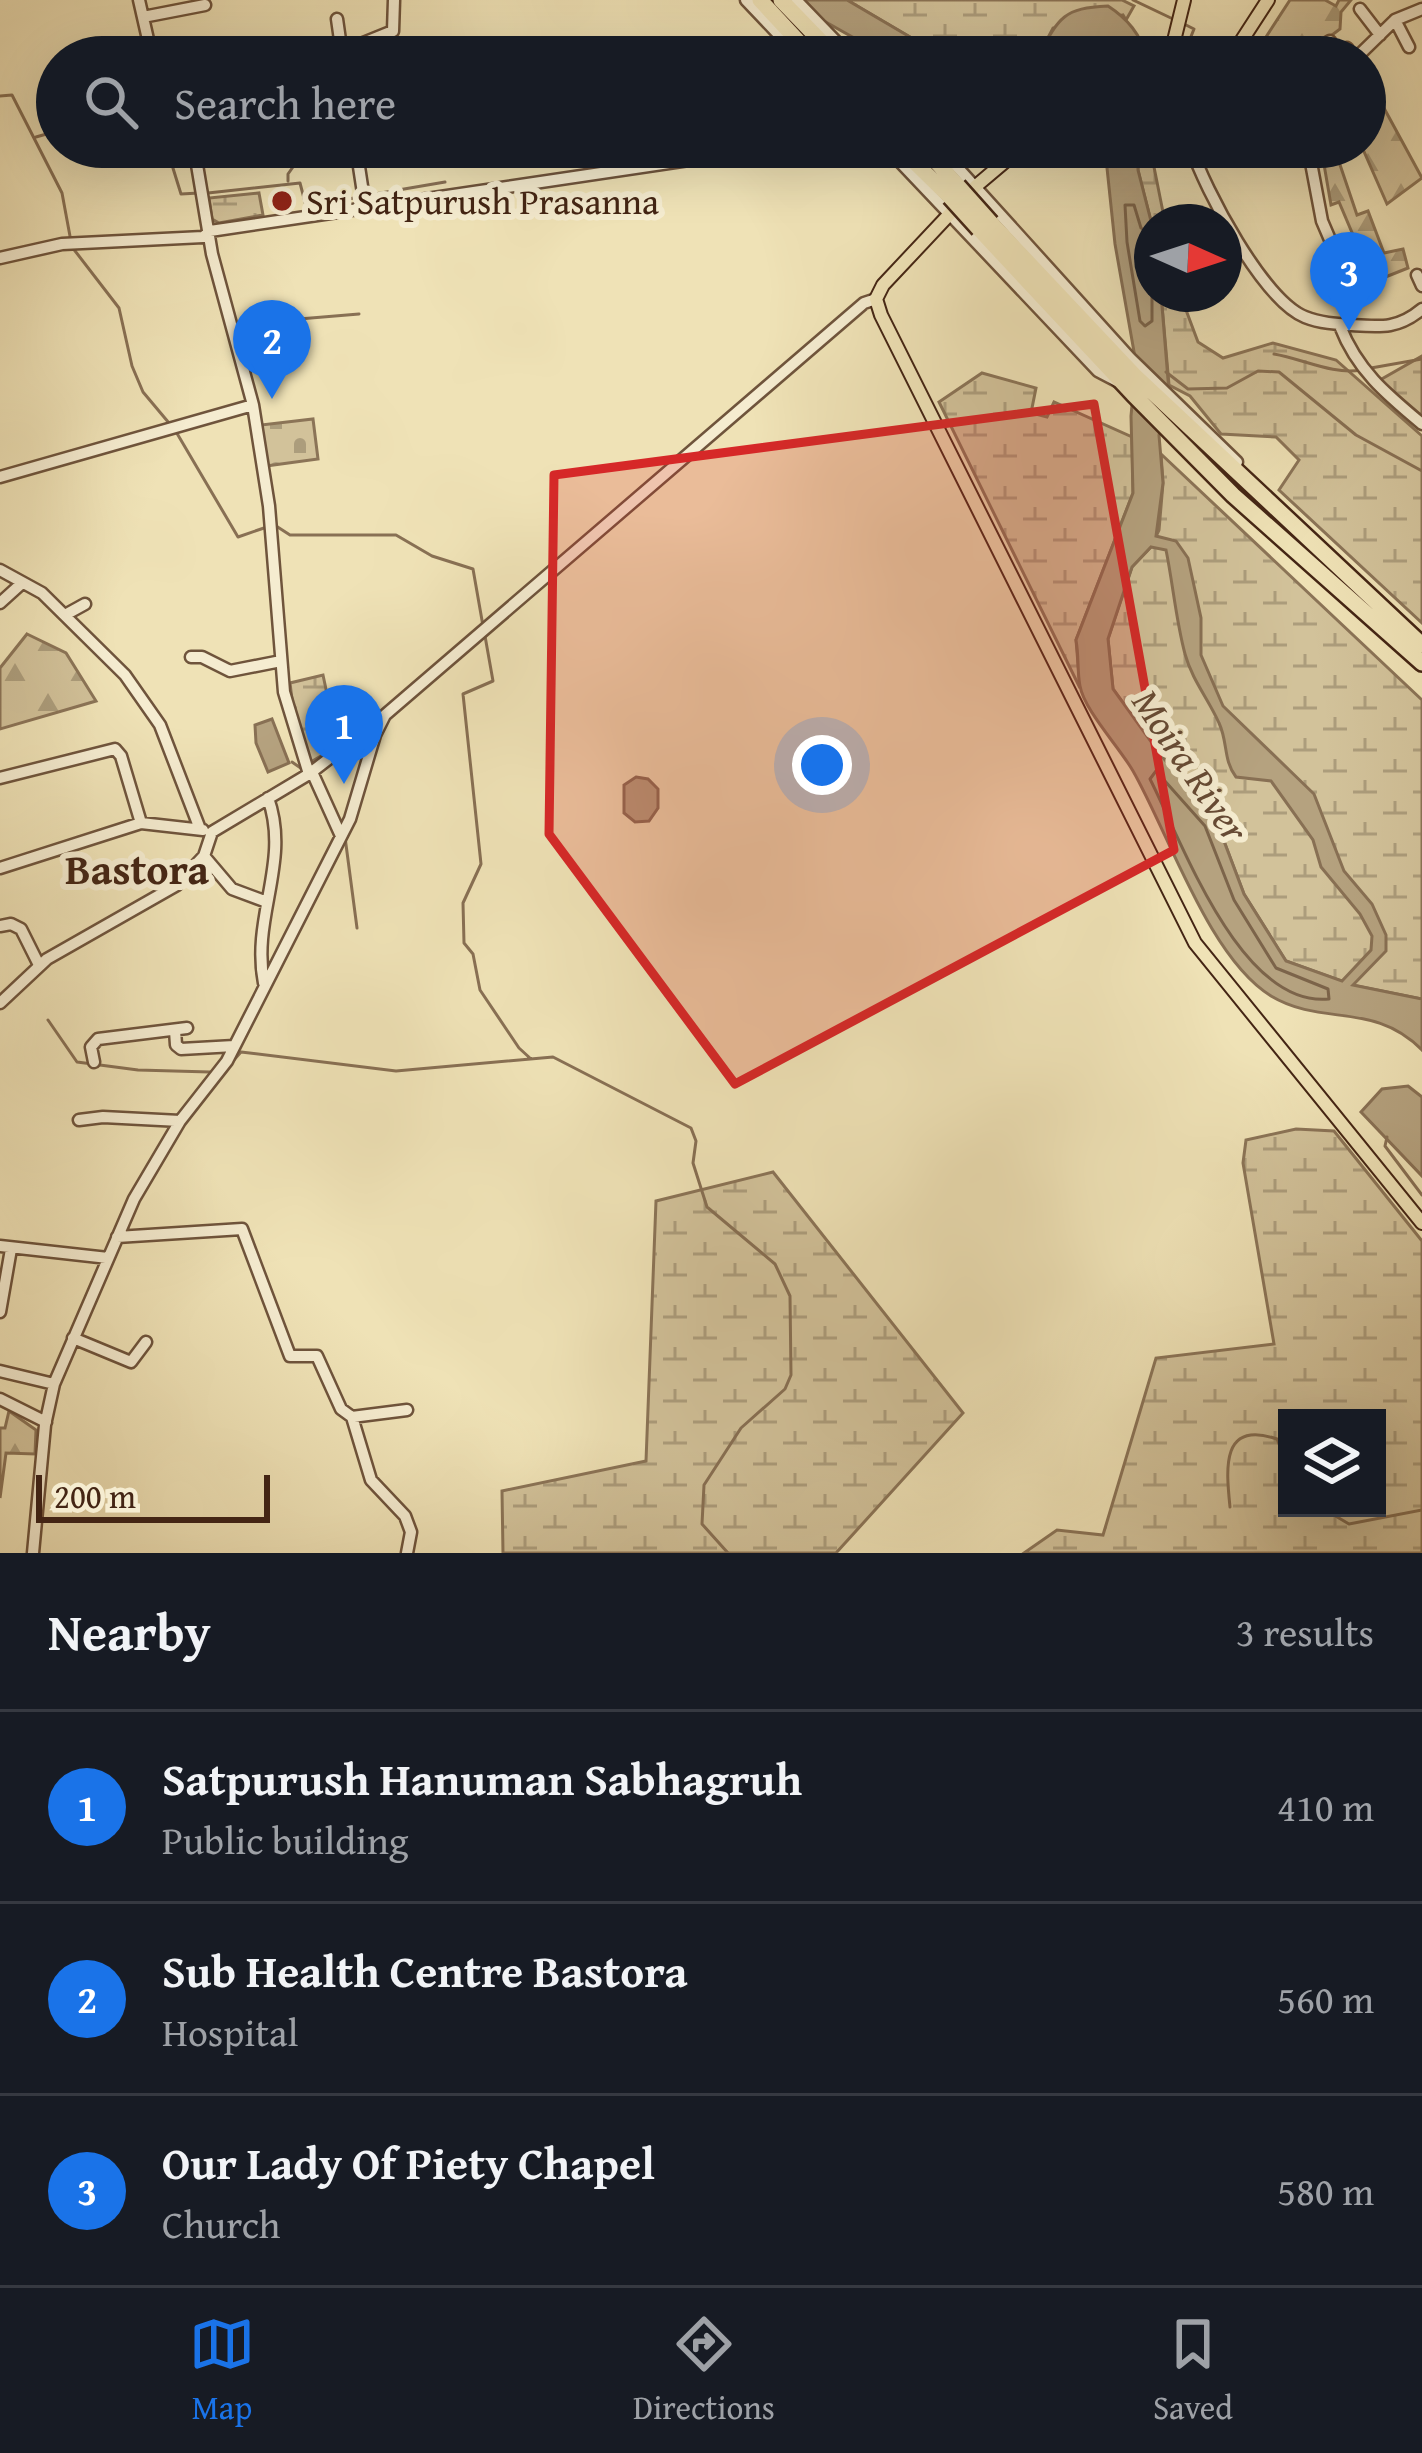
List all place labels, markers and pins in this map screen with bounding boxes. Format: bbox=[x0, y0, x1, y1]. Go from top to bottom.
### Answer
place label: Sri Satpurush Prasanna bbox=[306, 174, 659, 227]
marker: Sri Satpurush Prasanna bbox=[269, 188, 295, 214]
pin: 3 bbox=[1310, 232, 1388, 331]
pin: 2 bbox=[233, 300, 311, 399]
pin: 1 bbox=[305, 685, 383, 784]

